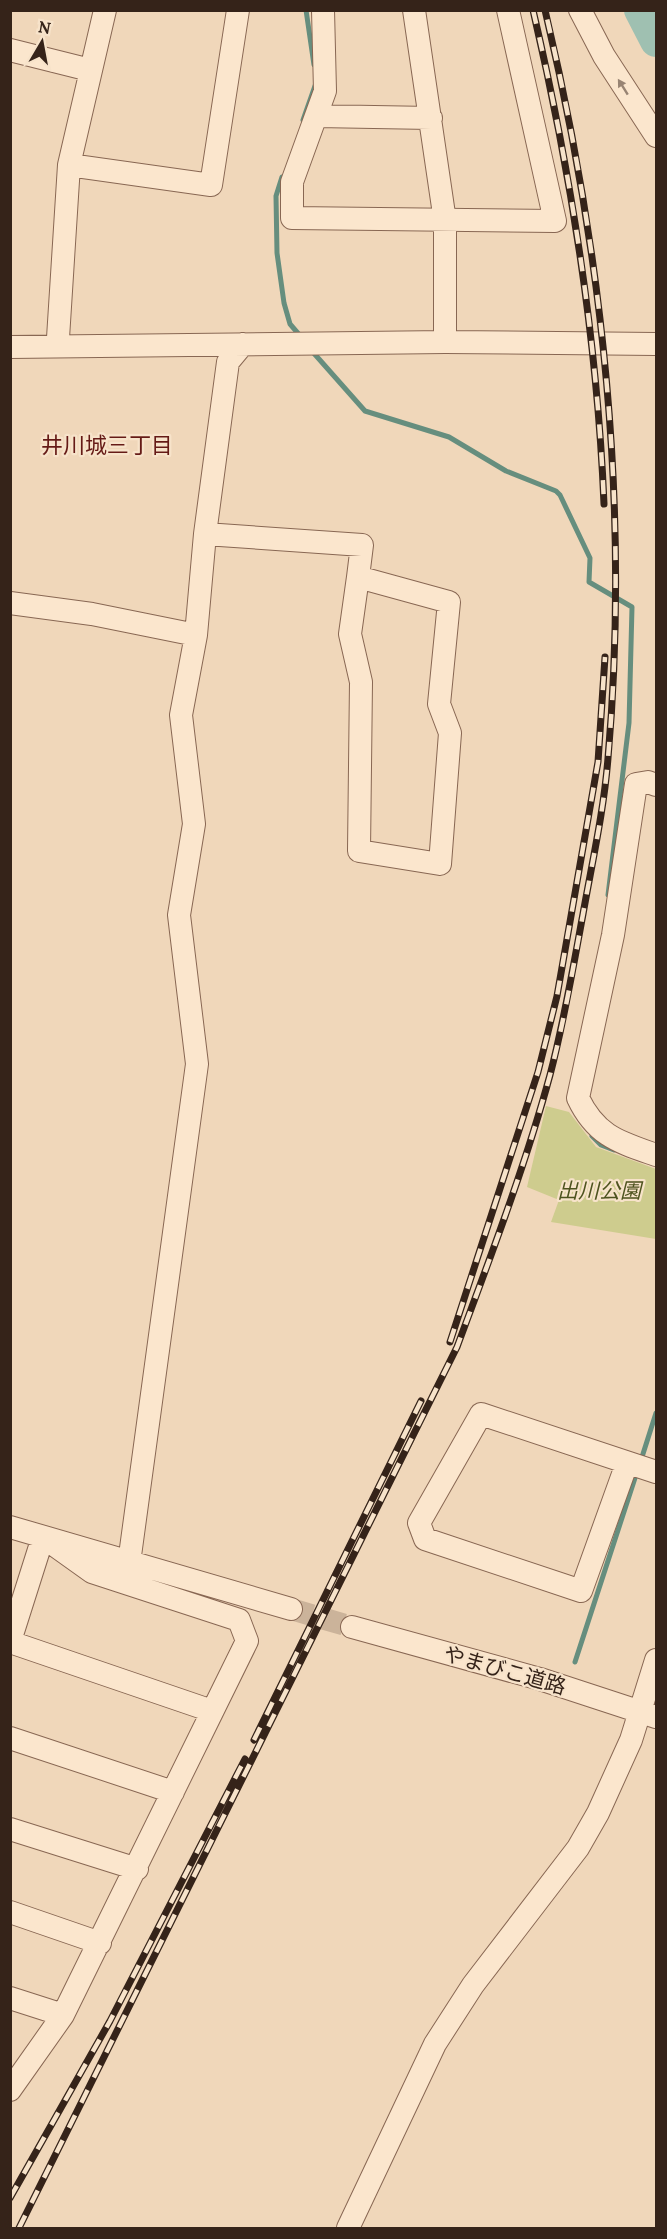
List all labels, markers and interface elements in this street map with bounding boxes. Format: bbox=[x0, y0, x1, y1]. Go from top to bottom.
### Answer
north arrow bbox=[12, 12, 72, 72]
text: N bbox=[37, 16, 52, 38]
one-way arrow bbox=[618, 79, 629, 95]
district label: 井川城三丁目 bbox=[41, 431, 173, 459]
park label: 出川公園 bbox=[557, 1177, 644, 1204]
street label: やまびこ道路 bbox=[441, 1640, 569, 1700]

